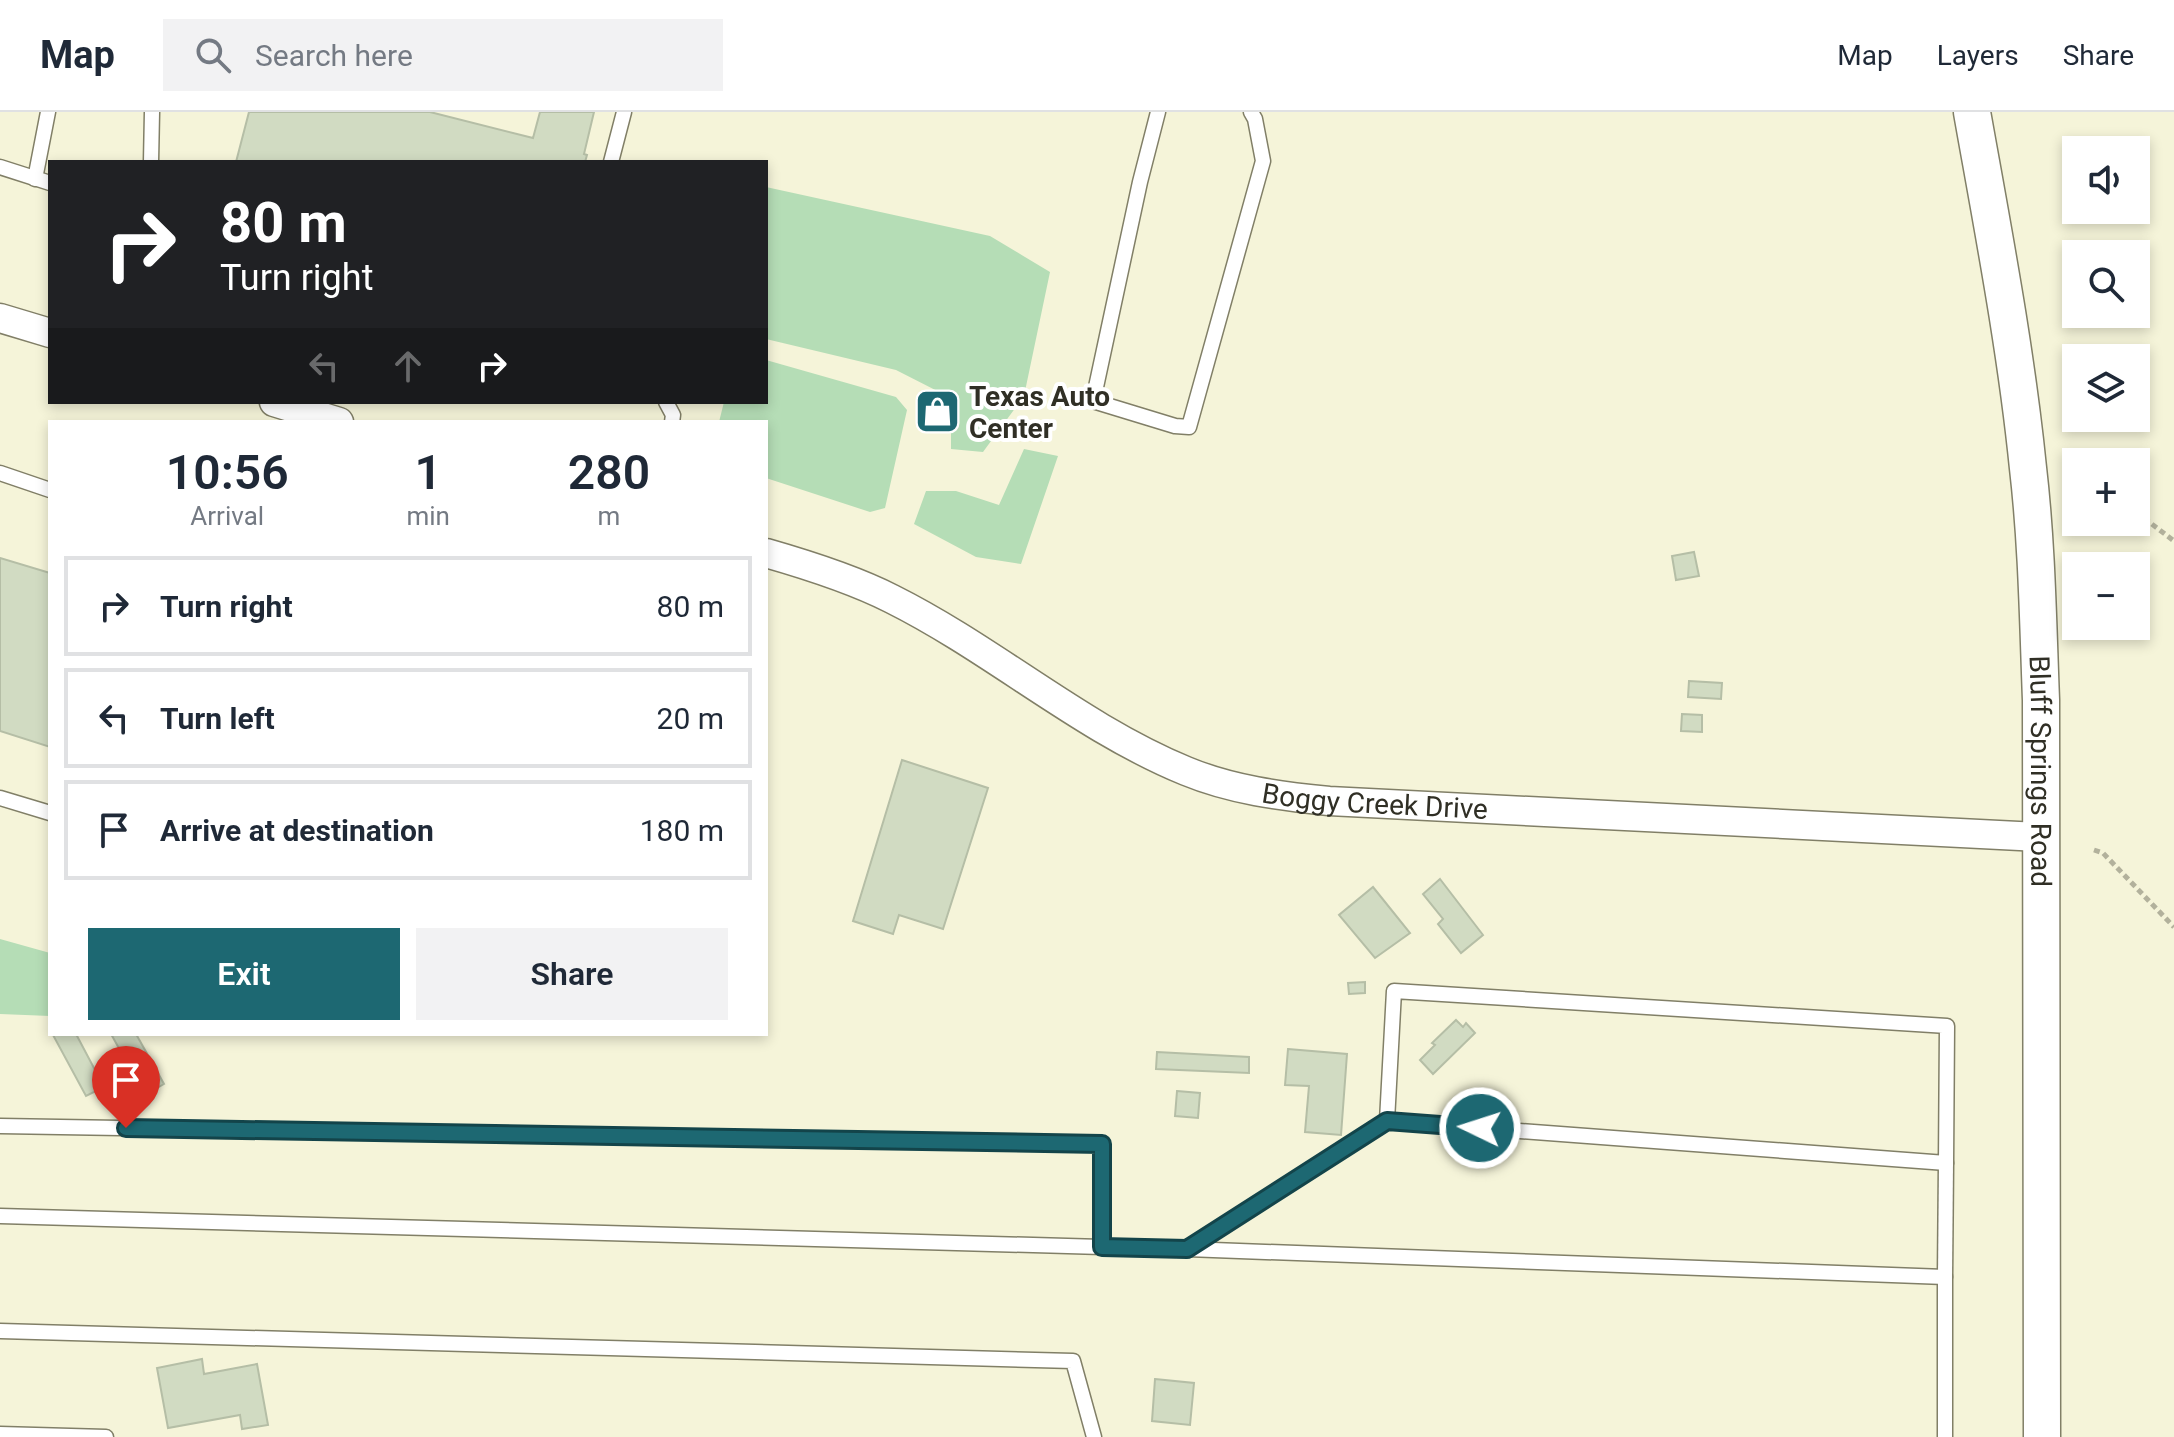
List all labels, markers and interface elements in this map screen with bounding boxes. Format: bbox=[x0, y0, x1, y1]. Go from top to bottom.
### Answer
search box bbox=[163, 19, 723, 91]
text: Map bbox=[40, 33, 115, 77]
icon: search bbox=[191, 33, 235, 77]
text: Search here bbox=[255, 38, 413, 73]
text: Map bbox=[1837, 39, 1893, 72]
text: Layers bbox=[1937, 39, 2019, 72]
text: Share bbox=[2063, 39, 2134, 72]
map controls bbox=[2062, 136, 2150, 640]
button: sound bbox=[2062, 136, 2150, 224]
text: 80 m bbox=[220, 190, 347, 256]
icon: right bbox=[88, 192, 192, 296]
button: search bbox=[2062, 240, 2150, 328]
text: Turn right bbox=[220, 257, 373, 299]
icon: left bbox=[302, 344, 346, 388]
icon: ahead bbox=[386, 344, 430, 388]
icon: right bbox=[470, 344, 514, 388]
button: layers bbox=[2062, 344, 2150, 432]
place label: Texas Auto Center bbox=[969, 380, 1110, 445]
shop icon: Texas Auto Center bbox=[914, 388, 962, 436]
text: 10:56 bbox=[166, 444, 289, 501]
text: 1 bbox=[415, 444, 442, 501]
text: 280 bbox=[568, 444, 650, 501]
button: + bbox=[2062, 448, 2150, 536]
text: Arrival bbox=[190, 501, 264, 531]
text: min bbox=[406, 501, 450, 531]
text: m bbox=[598, 501, 620, 531]
button: − bbox=[2062, 552, 2150, 640]
icon: right bbox=[92, 584, 136, 628]
text: Turn right bbox=[160, 589, 293, 624]
text: 80 m bbox=[657, 589, 724, 624]
street label: Bluff Springs Road bbox=[2022, 655, 2057, 887]
icon: left bbox=[92, 696, 136, 740]
text: Turn left bbox=[160, 701, 275, 736]
text: 20 m bbox=[657, 701, 724, 736]
street label: Boggy Creek Drive bbox=[1260, 777, 1489, 826]
icon: arrive bbox=[92, 808, 136, 852]
text: Arrive at destination bbox=[160, 813, 434, 848]
text: 180 m bbox=[640, 813, 724, 848]
button: Exit bbox=[88, 928, 400, 1020]
button: Share bbox=[416, 928, 728, 1020]
pin bbox=[92, 1046, 160, 1128]
icon: arrive bbox=[104, 1058, 148, 1102]
position arrow bbox=[1438, 1086, 1522, 1170]

